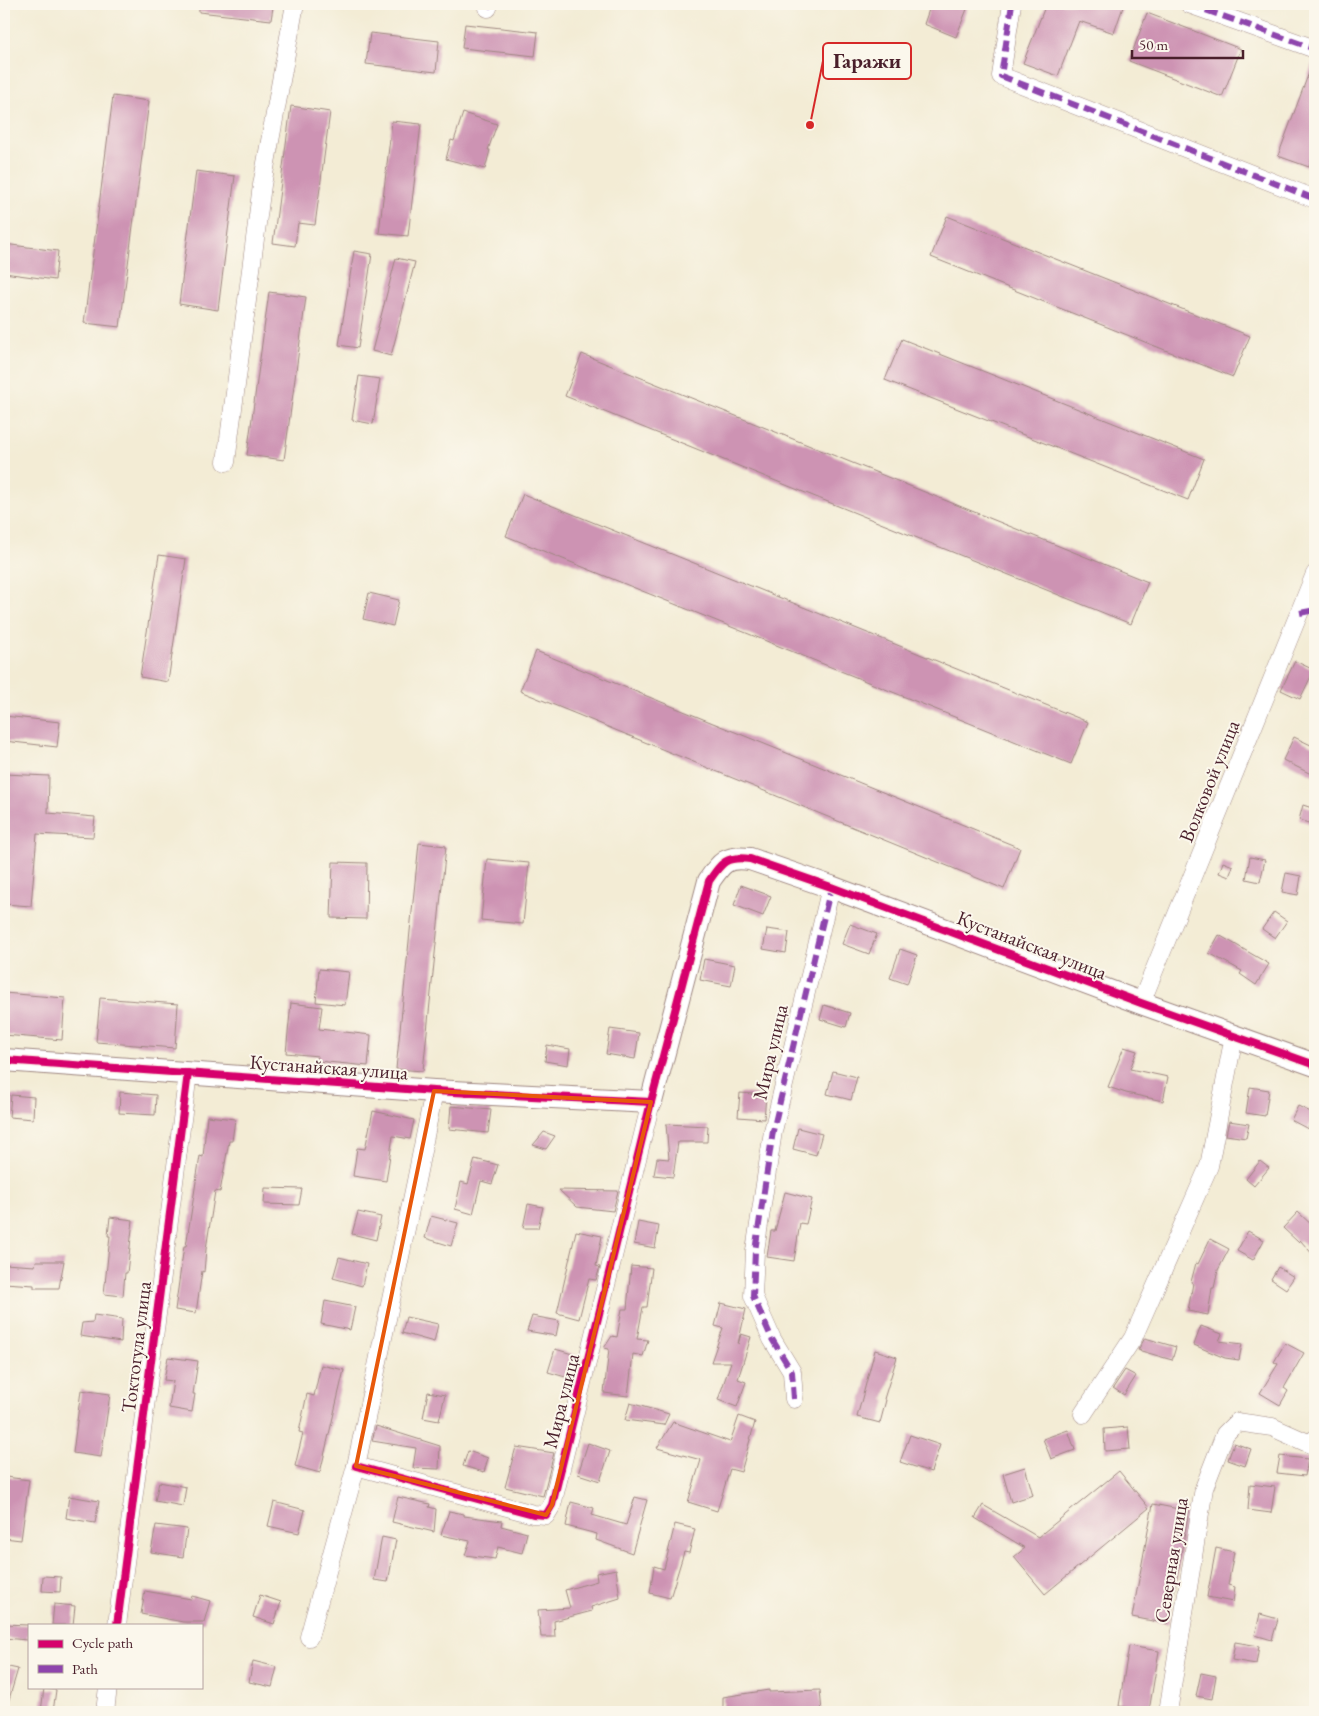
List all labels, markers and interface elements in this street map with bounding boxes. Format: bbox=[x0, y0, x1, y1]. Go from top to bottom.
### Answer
scale bar bbox=[1132, 28, 1243, 60]
text: 50 m bbox=[1139, 35, 1168, 54]
callout: Гаражи bbox=[823, 43, 911, 79]
text: Гаражи bbox=[833, 47, 901, 74]
street label: Волковой улица bbox=[1173, 716, 1245, 846]
street label: Кустанайская улица bbox=[953, 904, 1111, 986]
street label: Мира улица bbox=[746, 1002, 794, 1102]
street label: Кустанайская улица bbox=[249, 1048, 409, 1086]
street label: Токтогула улица bbox=[115, 1280, 157, 1414]
street label: Мира улица bbox=[537, 1351, 585, 1451]
street label: Северная улица bbox=[1148, 1495, 1194, 1625]
legend bbox=[28, 1624, 202, 1688]
text: Cycle path bbox=[72, 1633, 134, 1652]
text: Path bbox=[72, 1659, 98, 1678]

